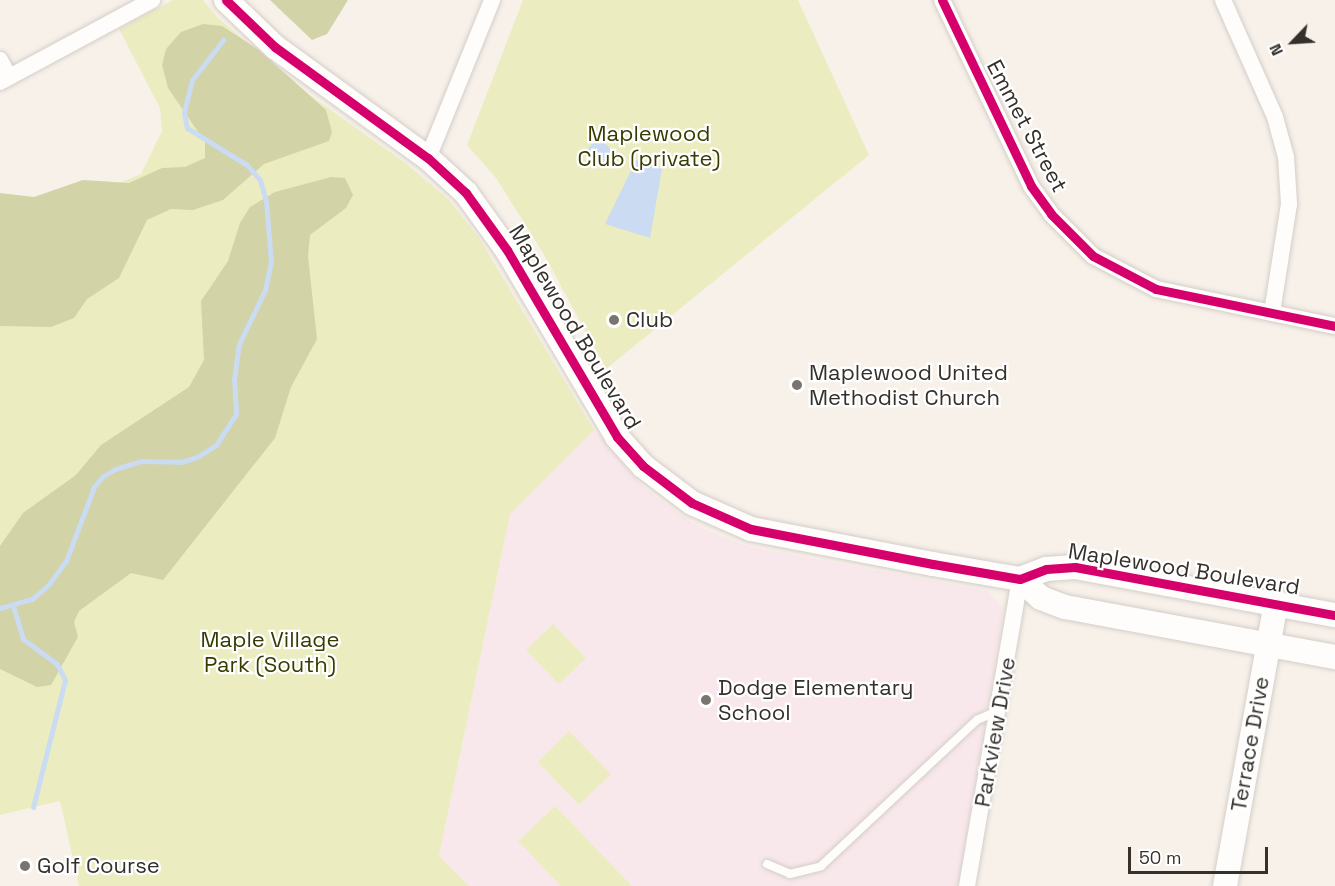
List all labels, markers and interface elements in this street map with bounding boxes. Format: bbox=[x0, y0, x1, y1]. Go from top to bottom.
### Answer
north arrow bbox=[1263, 12, 1323, 72]
text: N bbox=[1264, 41, 1288, 59]
street label: Emmet Street bbox=[981, 55, 1073, 197]
park label: Maplewood Club (private) bbox=[577, 120, 721, 172]
street label: Maplewood Boulevard bbox=[503, 220, 647, 434]
place label: Club bbox=[626, 307, 673, 333]
marker: Club bbox=[607, 313, 621, 327]
place label: Maplewood United Methodist Church bbox=[809, 359, 1008, 410]
marker: Maplewood United Methodist Church bbox=[790, 378, 804, 392]
street label: Maplewood Boulevard bbox=[1066, 538, 1302, 600]
park label: Maple Village Park (South) bbox=[200, 626, 340, 678]
street label: Parkview Drive bbox=[969, 655, 1021, 809]
place label: Dodge Elementary School bbox=[718, 674, 914, 726]
street label: Terrace Drive bbox=[1225, 674, 1275, 814]
marker: Dodge Elementary School bbox=[699, 693, 713, 707]
scale bar bbox=[1131, 835, 1270, 873]
text: 50 m bbox=[1139, 846, 1181, 869]
place label: Golf Course bbox=[37, 853, 160, 879]
marker: Golf Course bbox=[18, 859, 32, 873]

